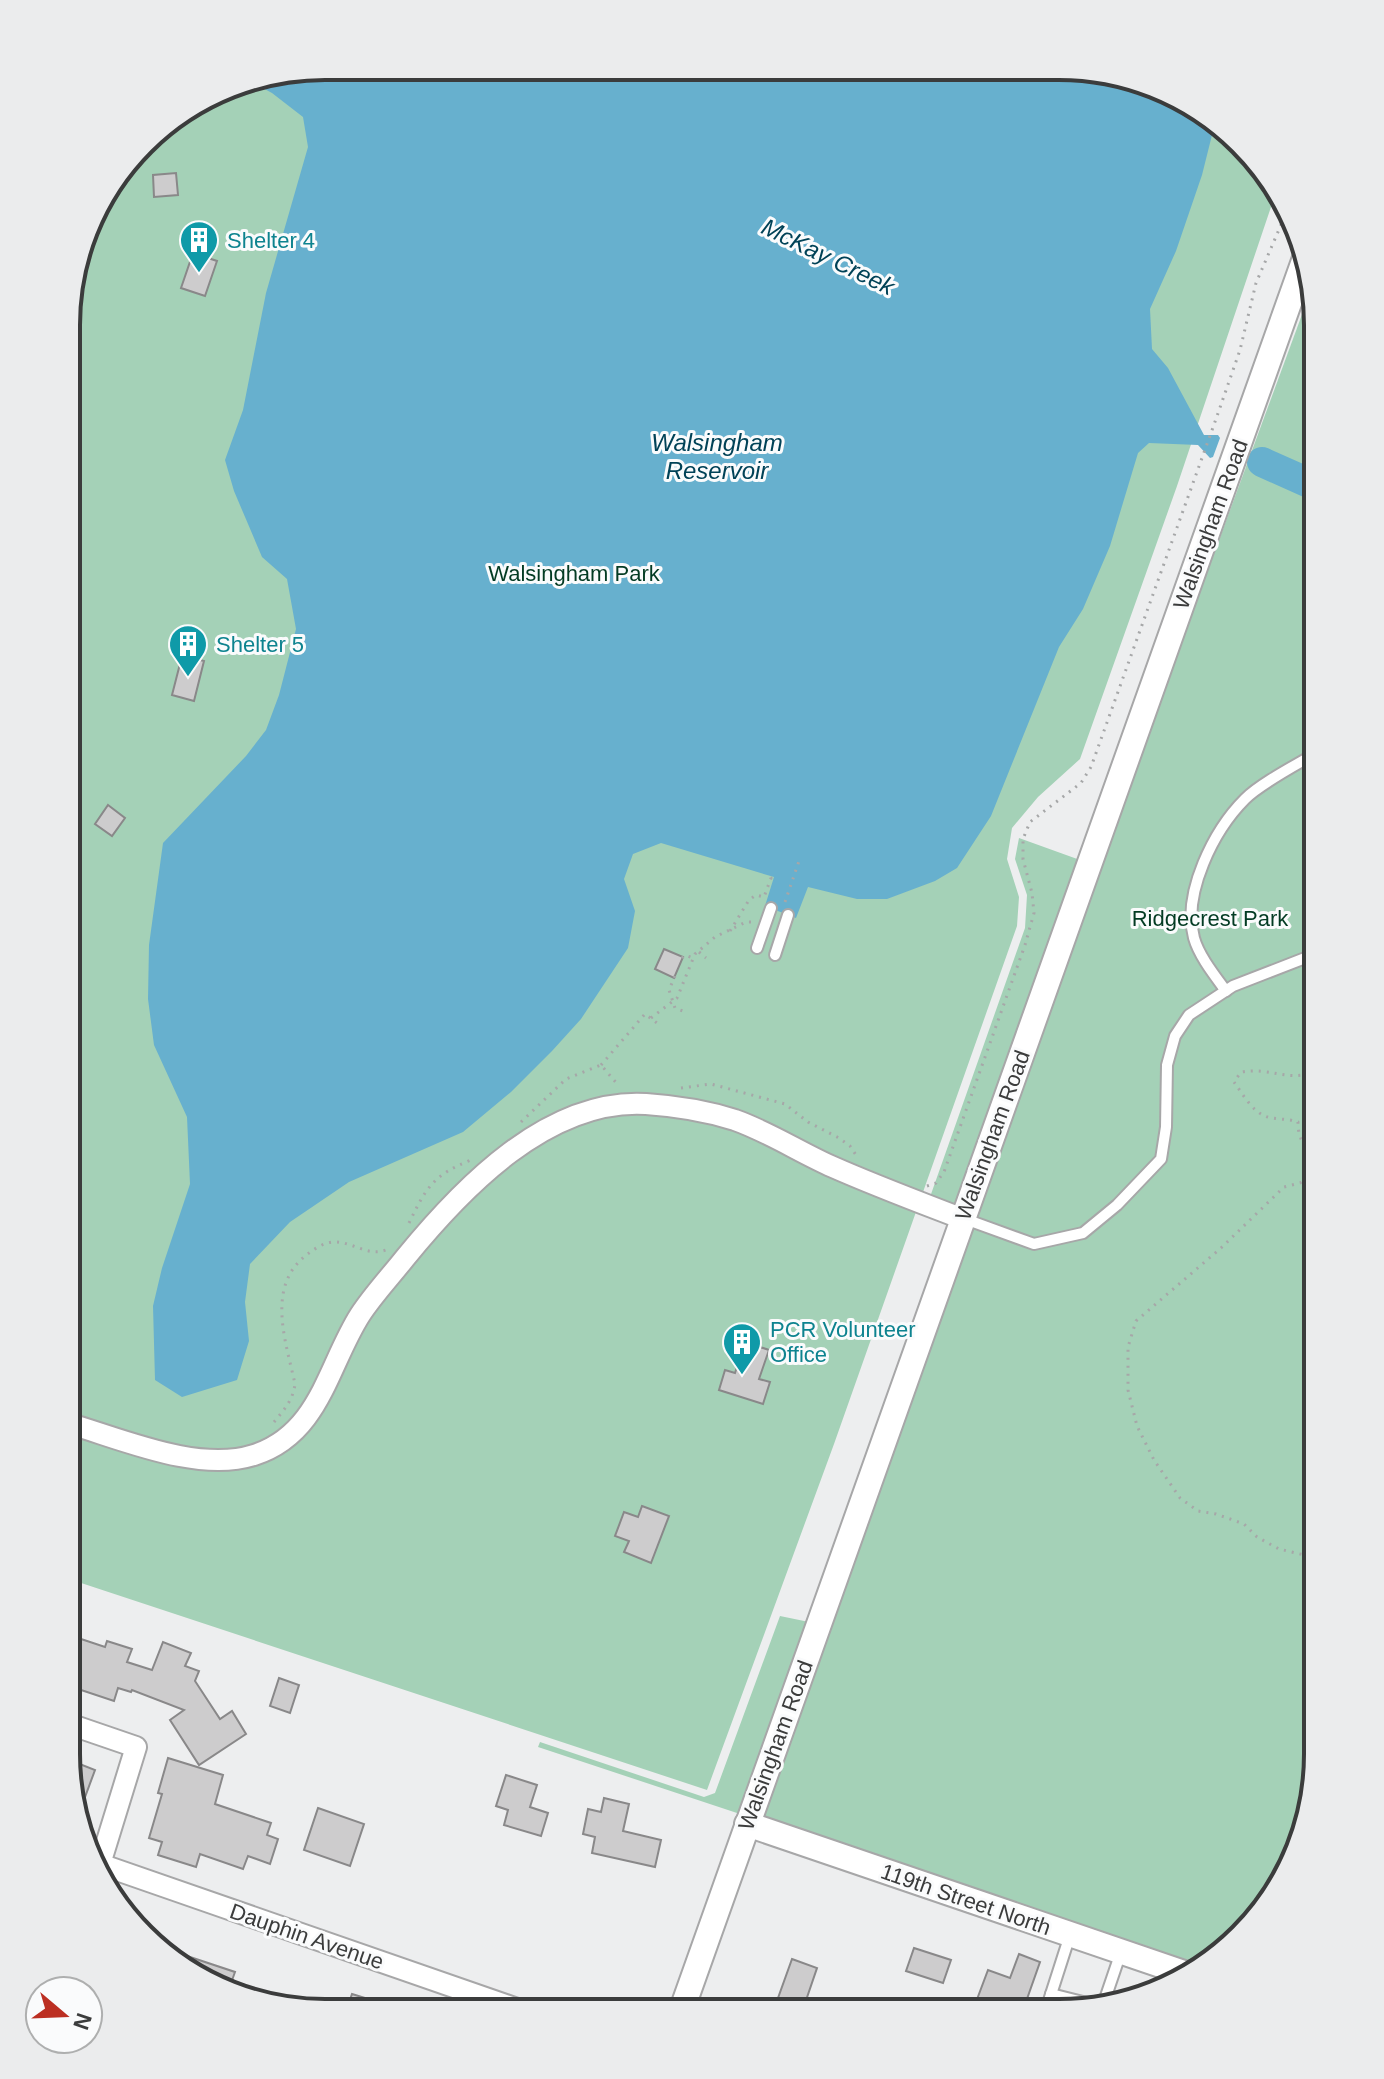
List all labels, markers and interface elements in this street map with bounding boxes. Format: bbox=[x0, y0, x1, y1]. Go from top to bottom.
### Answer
water label: McKay Creek bbox=[758, 213, 901, 301]
building icon: Shelter 4 bbox=[178, 219, 220, 274]
place label: Shelter 4 bbox=[227, 228, 315, 253]
water label: Walsingham Reservoir bbox=[651, 429, 783, 484]
street label: Walsingham Road bbox=[1168, 436, 1253, 613]
park label: Walsingham Park bbox=[488, 561, 661, 586]
building icon: Shelter 5 bbox=[167, 623, 209, 678]
place label: Shelter 5 bbox=[216, 632, 304, 657]
park label: Ridgecrest Park bbox=[1132, 906, 1289, 931]
street label: Walsingham Road bbox=[950, 1047, 1035, 1224]
place label: PCR Volunteer Office bbox=[770, 1317, 916, 1367]
building icon: PCR Volunteer Office bbox=[721, 1321, 763, 1376]
street label: Walsingham Road bbox=[733, 1657, 818, 1834]
street label: 119th Street North bbox=[878, 1859, 1054, 1940]
street label: Dauphin Avenue bbox=[227, 1898, 387, 1975]
north arrow bbox=[24, 1975, 104, 2055]
text: N bbox=[68, 2010, 97, 2033]

